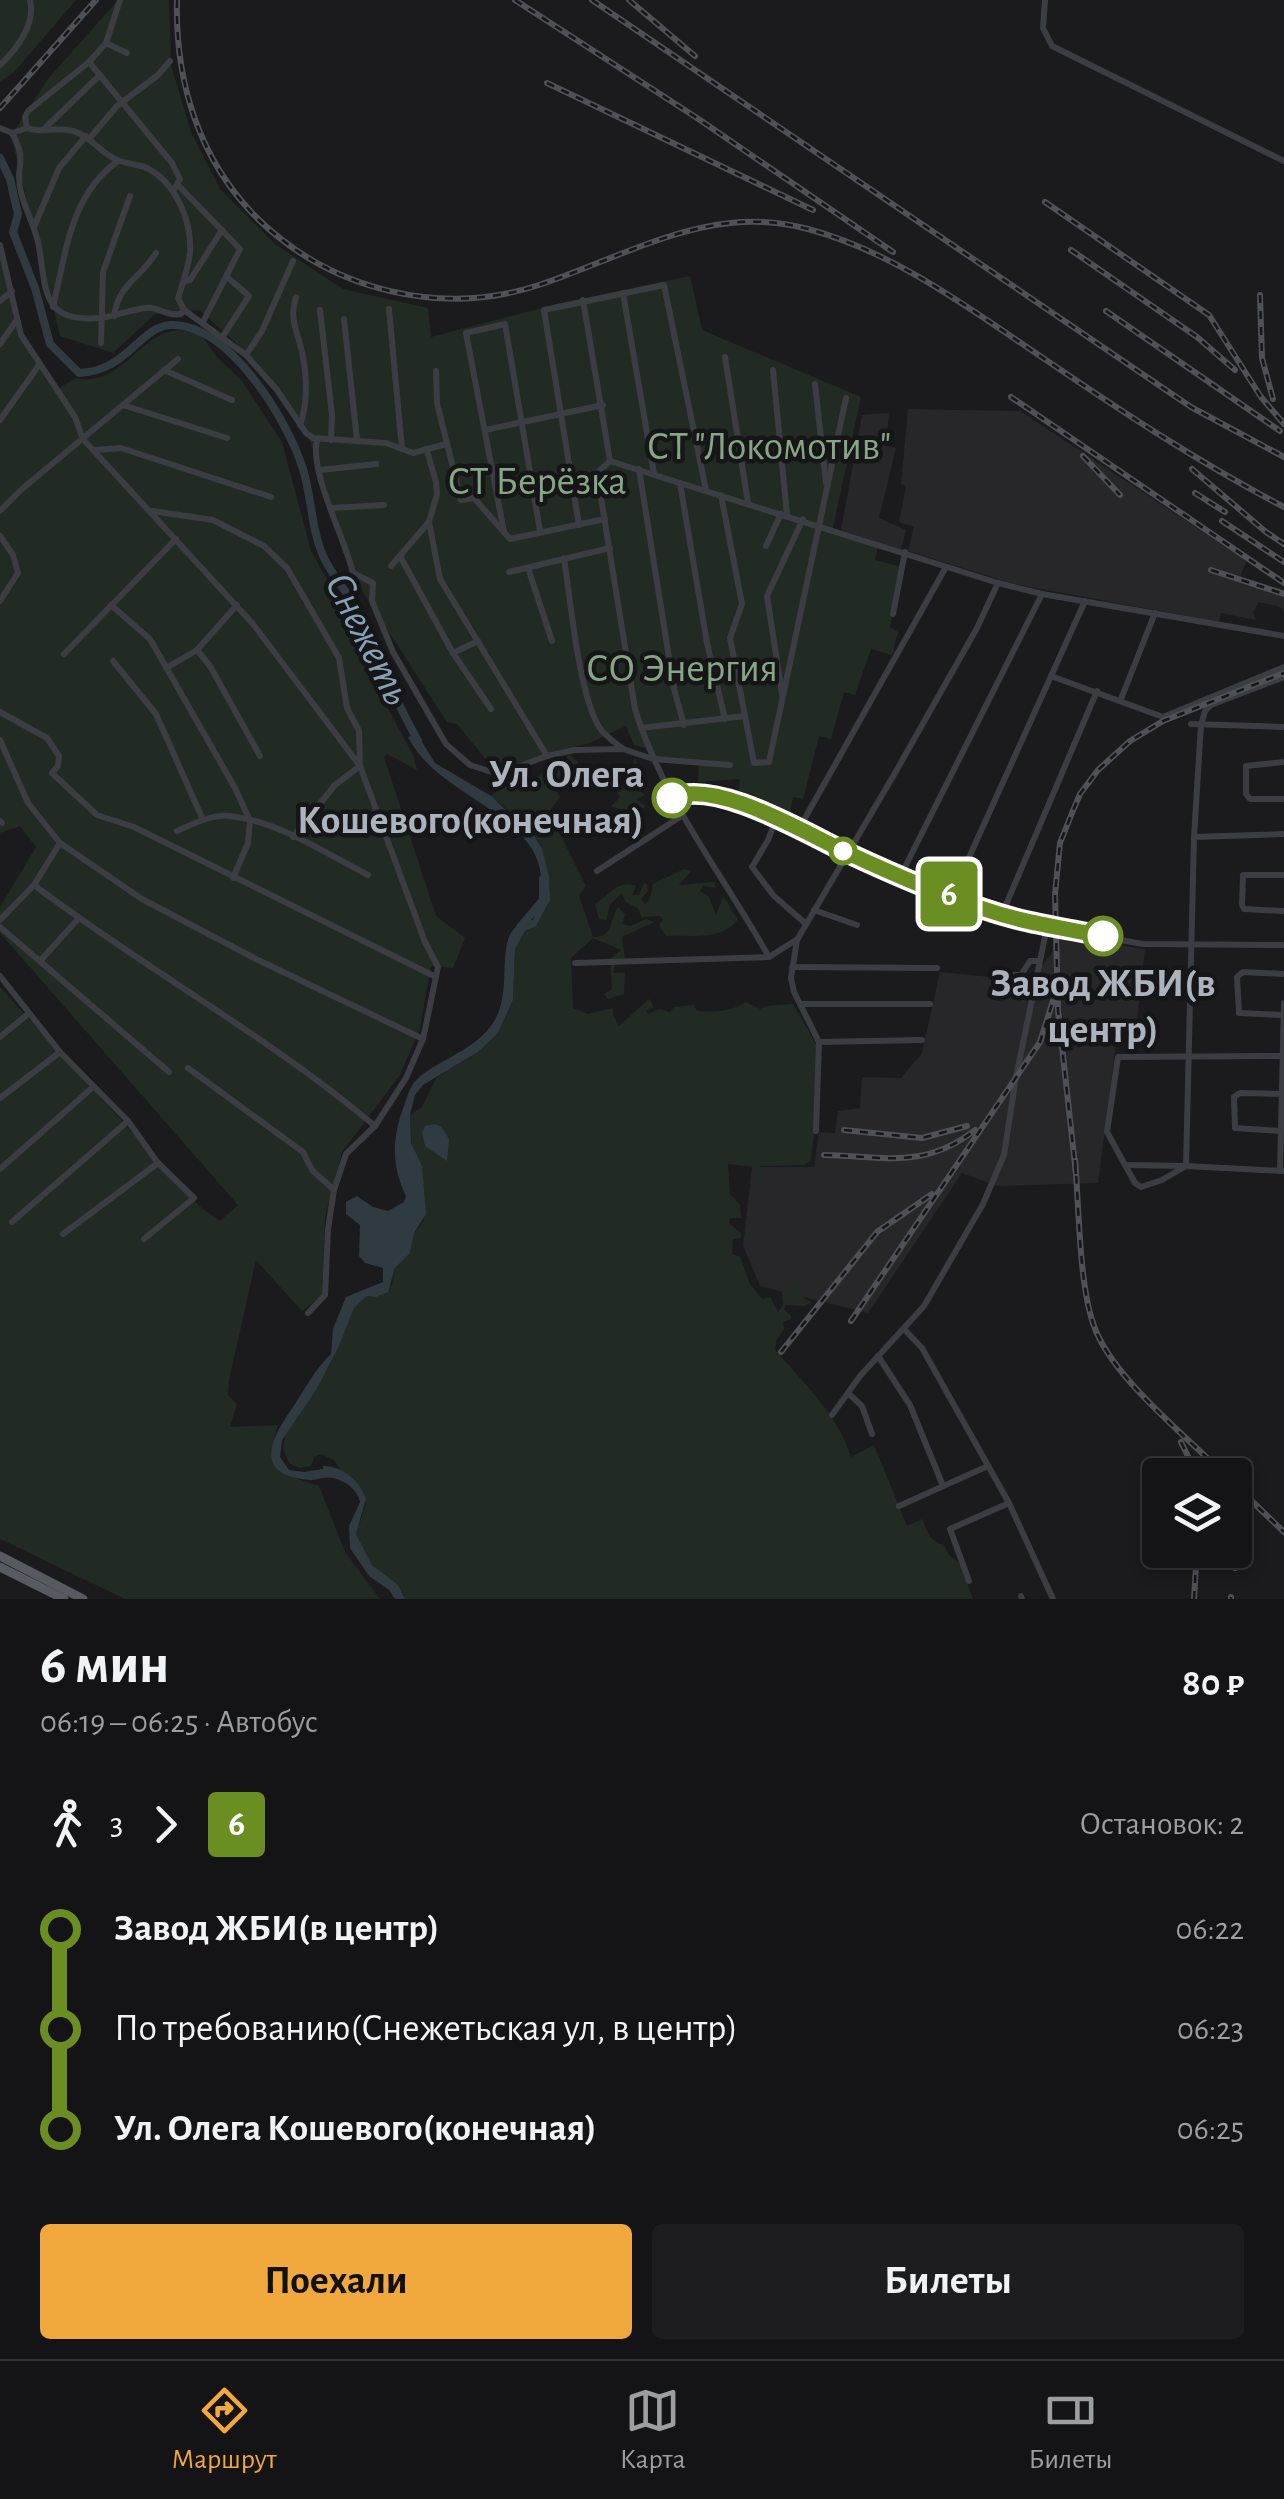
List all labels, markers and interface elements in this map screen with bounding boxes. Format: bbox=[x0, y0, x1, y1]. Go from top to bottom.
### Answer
park label: СТ "Локомотив" bbox=[647, 427, 891, 467]
park label: СТ Берёзка bbox=[447, 462, 627, 502]
water label: Снежеть bbox=[317, 566, 419, 712]
park label: СО Энергия bbox=[586, 649, 778, 689]
place label: Ул. Олега Кошевого(конечная) bbox=[297, 755, 644, 841]
marker: Ул. Олега Кошевого(конечная) bbox=[653, 779, 691, 817]
unlabelled marker bbox=[830, 838, 856, 864]
line badge: 6 bbox=[916, 862, 982, 926]
text: 6 bbox=[941, 877, 957, 912]
marker: Завод ЖБИ(в центр) bbox=[1084, 917, 1122, 955]
place label: Завод ЖБИ(в центр) bbox=[991, 964, 1216, 1050]
map controls bbox=[1142, 1458, 1252, 1568]
button: layers bbox=[1142, 1458, 1252, 1568]
text: 6 мин bbox=[40, 1638, 169, 1693]
text: 80 ₽ bbox=[1182, 1665, 1244, 1703]
text: 06:19 – 06:25 · Автобус bbox=[40, 1706, 318, 1738]
icon: walk bbox=[40, 1797, 95, 1852]
icon: forward bbox=[138, 1797, 193, 1852]
text: 6 bbox=[228, 1807, 245, 1842]
text: 3 bbox=[110, 1808, 123, 1840]
text: Остановок: 2 bbox=[1080, 1808, 1244, 1840]
text: Завод ЖБИ(в центр) bbox=[114, 1910, 439, 1948]
text: 06:22 bbox=[1176, 1913, 1244, 1945]
text: По требованию(Снежетьская ул, в центр) bbox=[114, 2010, 738, 2048]
text: 06:23 bbox=[1177, 2013, 1244, 2045]
text: Ул. Олега Кошевого(конечная) bbox=[114, 2110, 597, 2148]
text: 06:25 bbox=[1177, 2113, 1244, 2145]
button: Поехали bbox=[40, 2224, 632, 2339]
button: Билеты bbox=[652, 2224, 1244, 2339]
tab: Маршрут bbox=[172, 2383, 277, 2477]
tab: Карта bbox=[620, 2383, 685, 2477]
tab: Билеты bbox=[1029, 2383, 1112, 2477]

